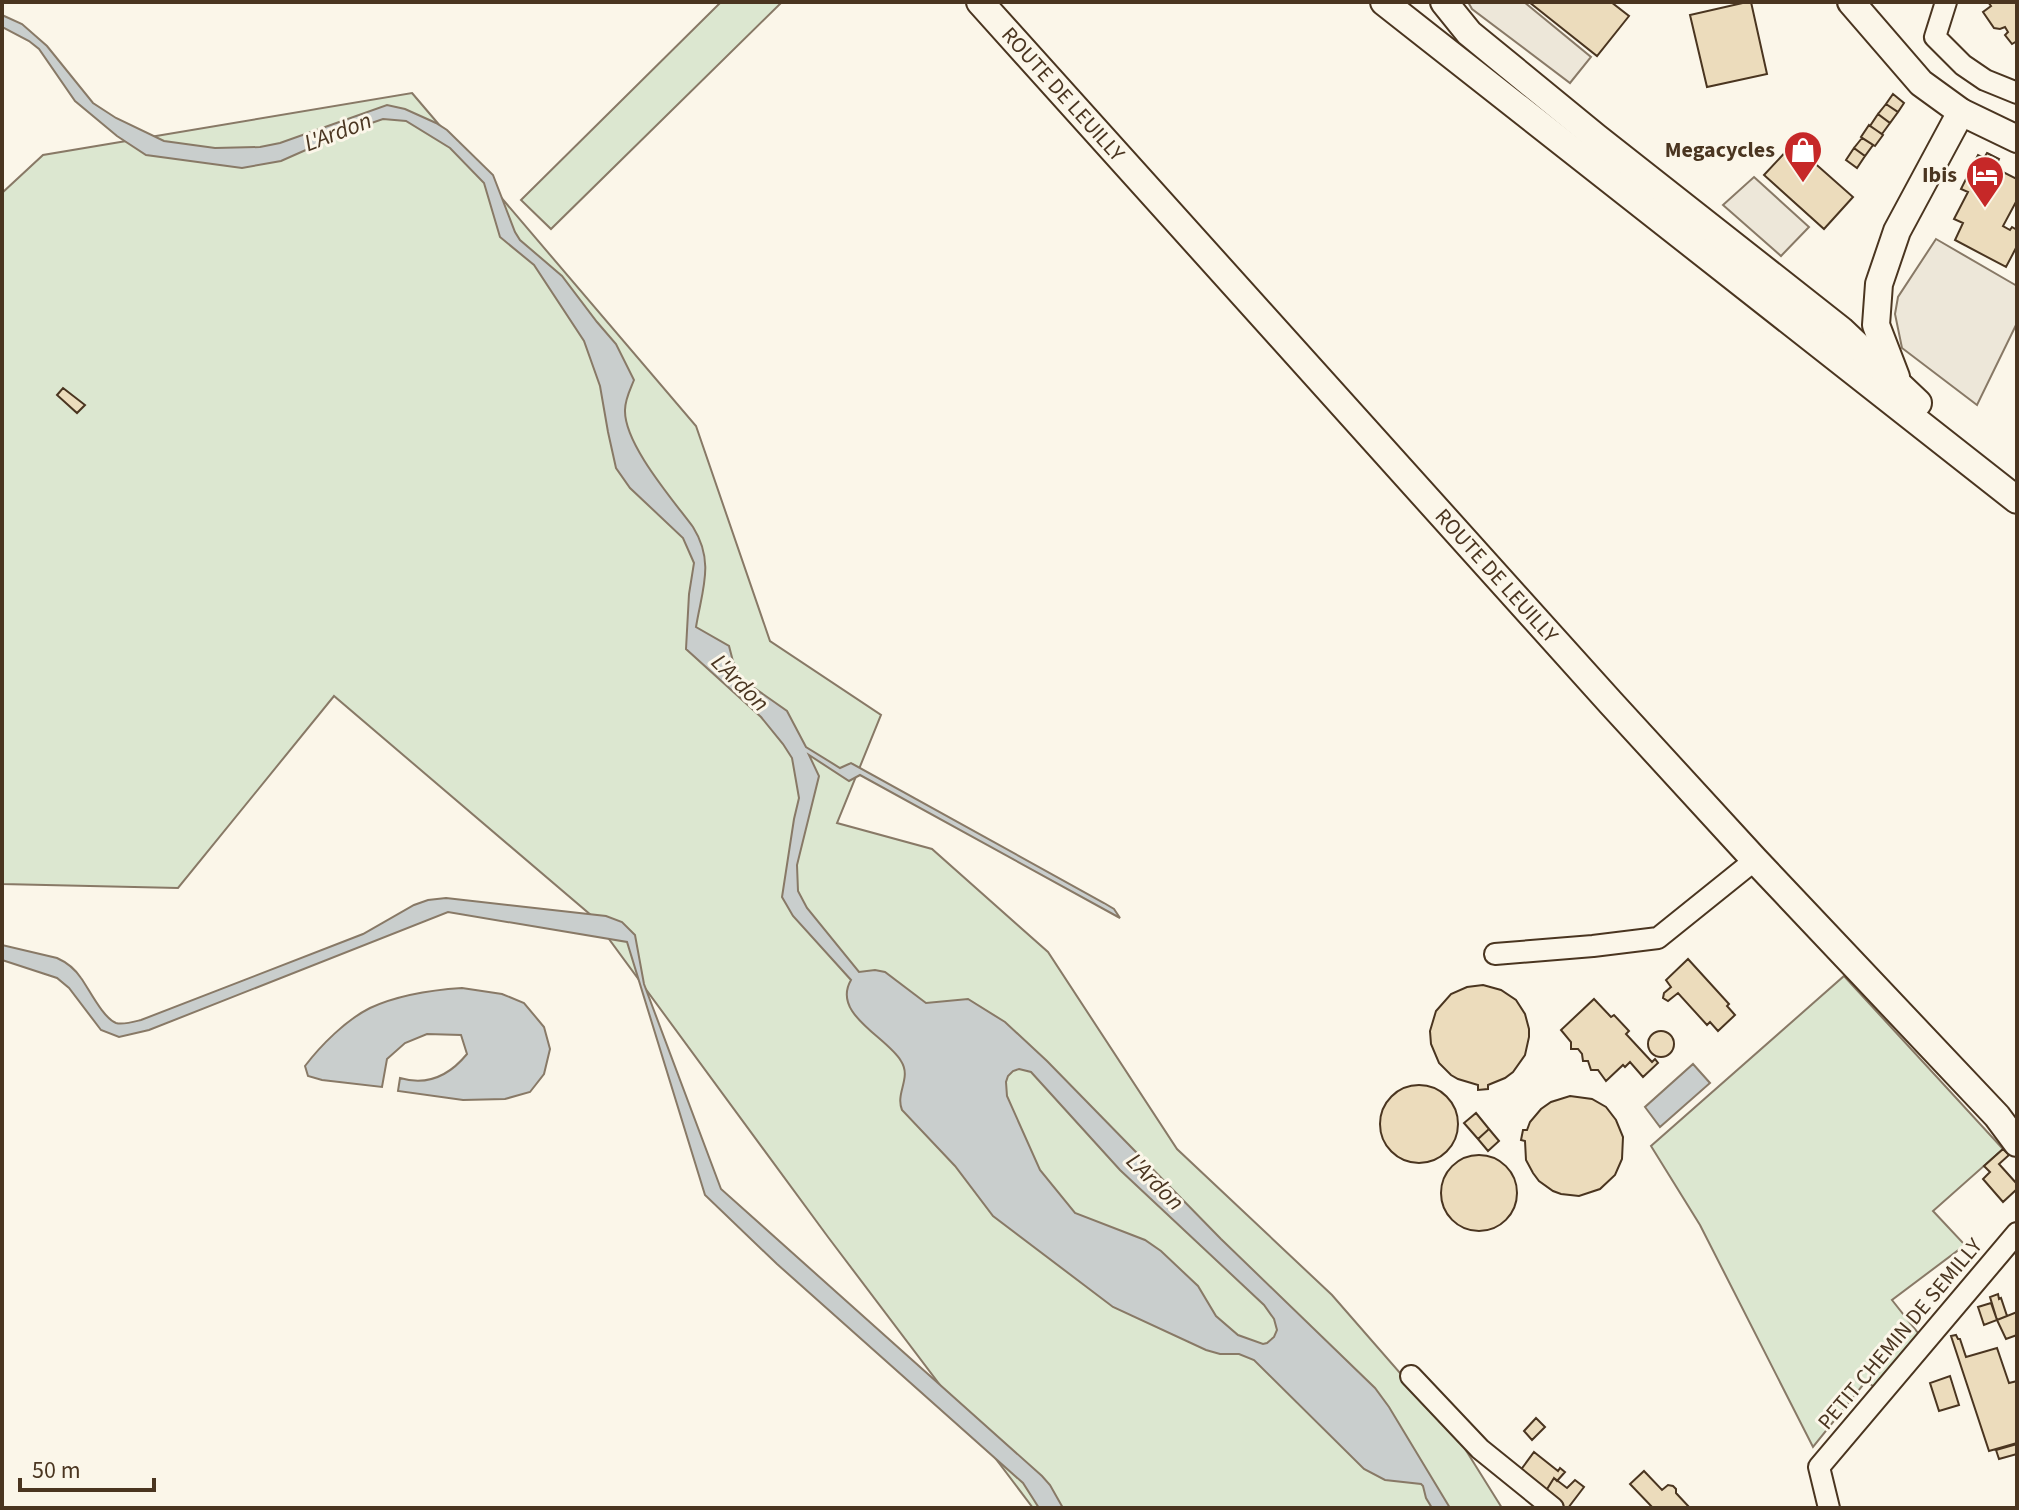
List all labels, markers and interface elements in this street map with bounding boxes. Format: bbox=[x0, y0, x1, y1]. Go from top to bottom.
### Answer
street label: ROUTE DE LEUILLY bbox=[994, 20, 1132, 169]
water label: L'Ardon bbox=[299, 103, 377, 161]
shop icon: Megacycles bbox=[1782, 129, 1824, 184]
place label: Megacycles bbox=[1665, 134, 1775, 166]
hotel icon: Ibis bbox=[1964, 154, 2006, 209]
place label: Ibis bbox=[1922, 159, 1957, 191]
street label: ROUTE DE LEUILLY bbox=[1427, 501, 1566, 651]
water label: L'Ardon bbox=[703, 646, 777, 720]
water label: L'Ardon bbox=[1118, 1145, 1192, 1219]
street label: PETIT CHEMIN DE SEMILLY bbox=[1810, 1231, 1990, 1437]
scale bar bbox=[20, 1442, 154, 1492]
text: 50 m bbox=[32, 1453, 81, 1488]

